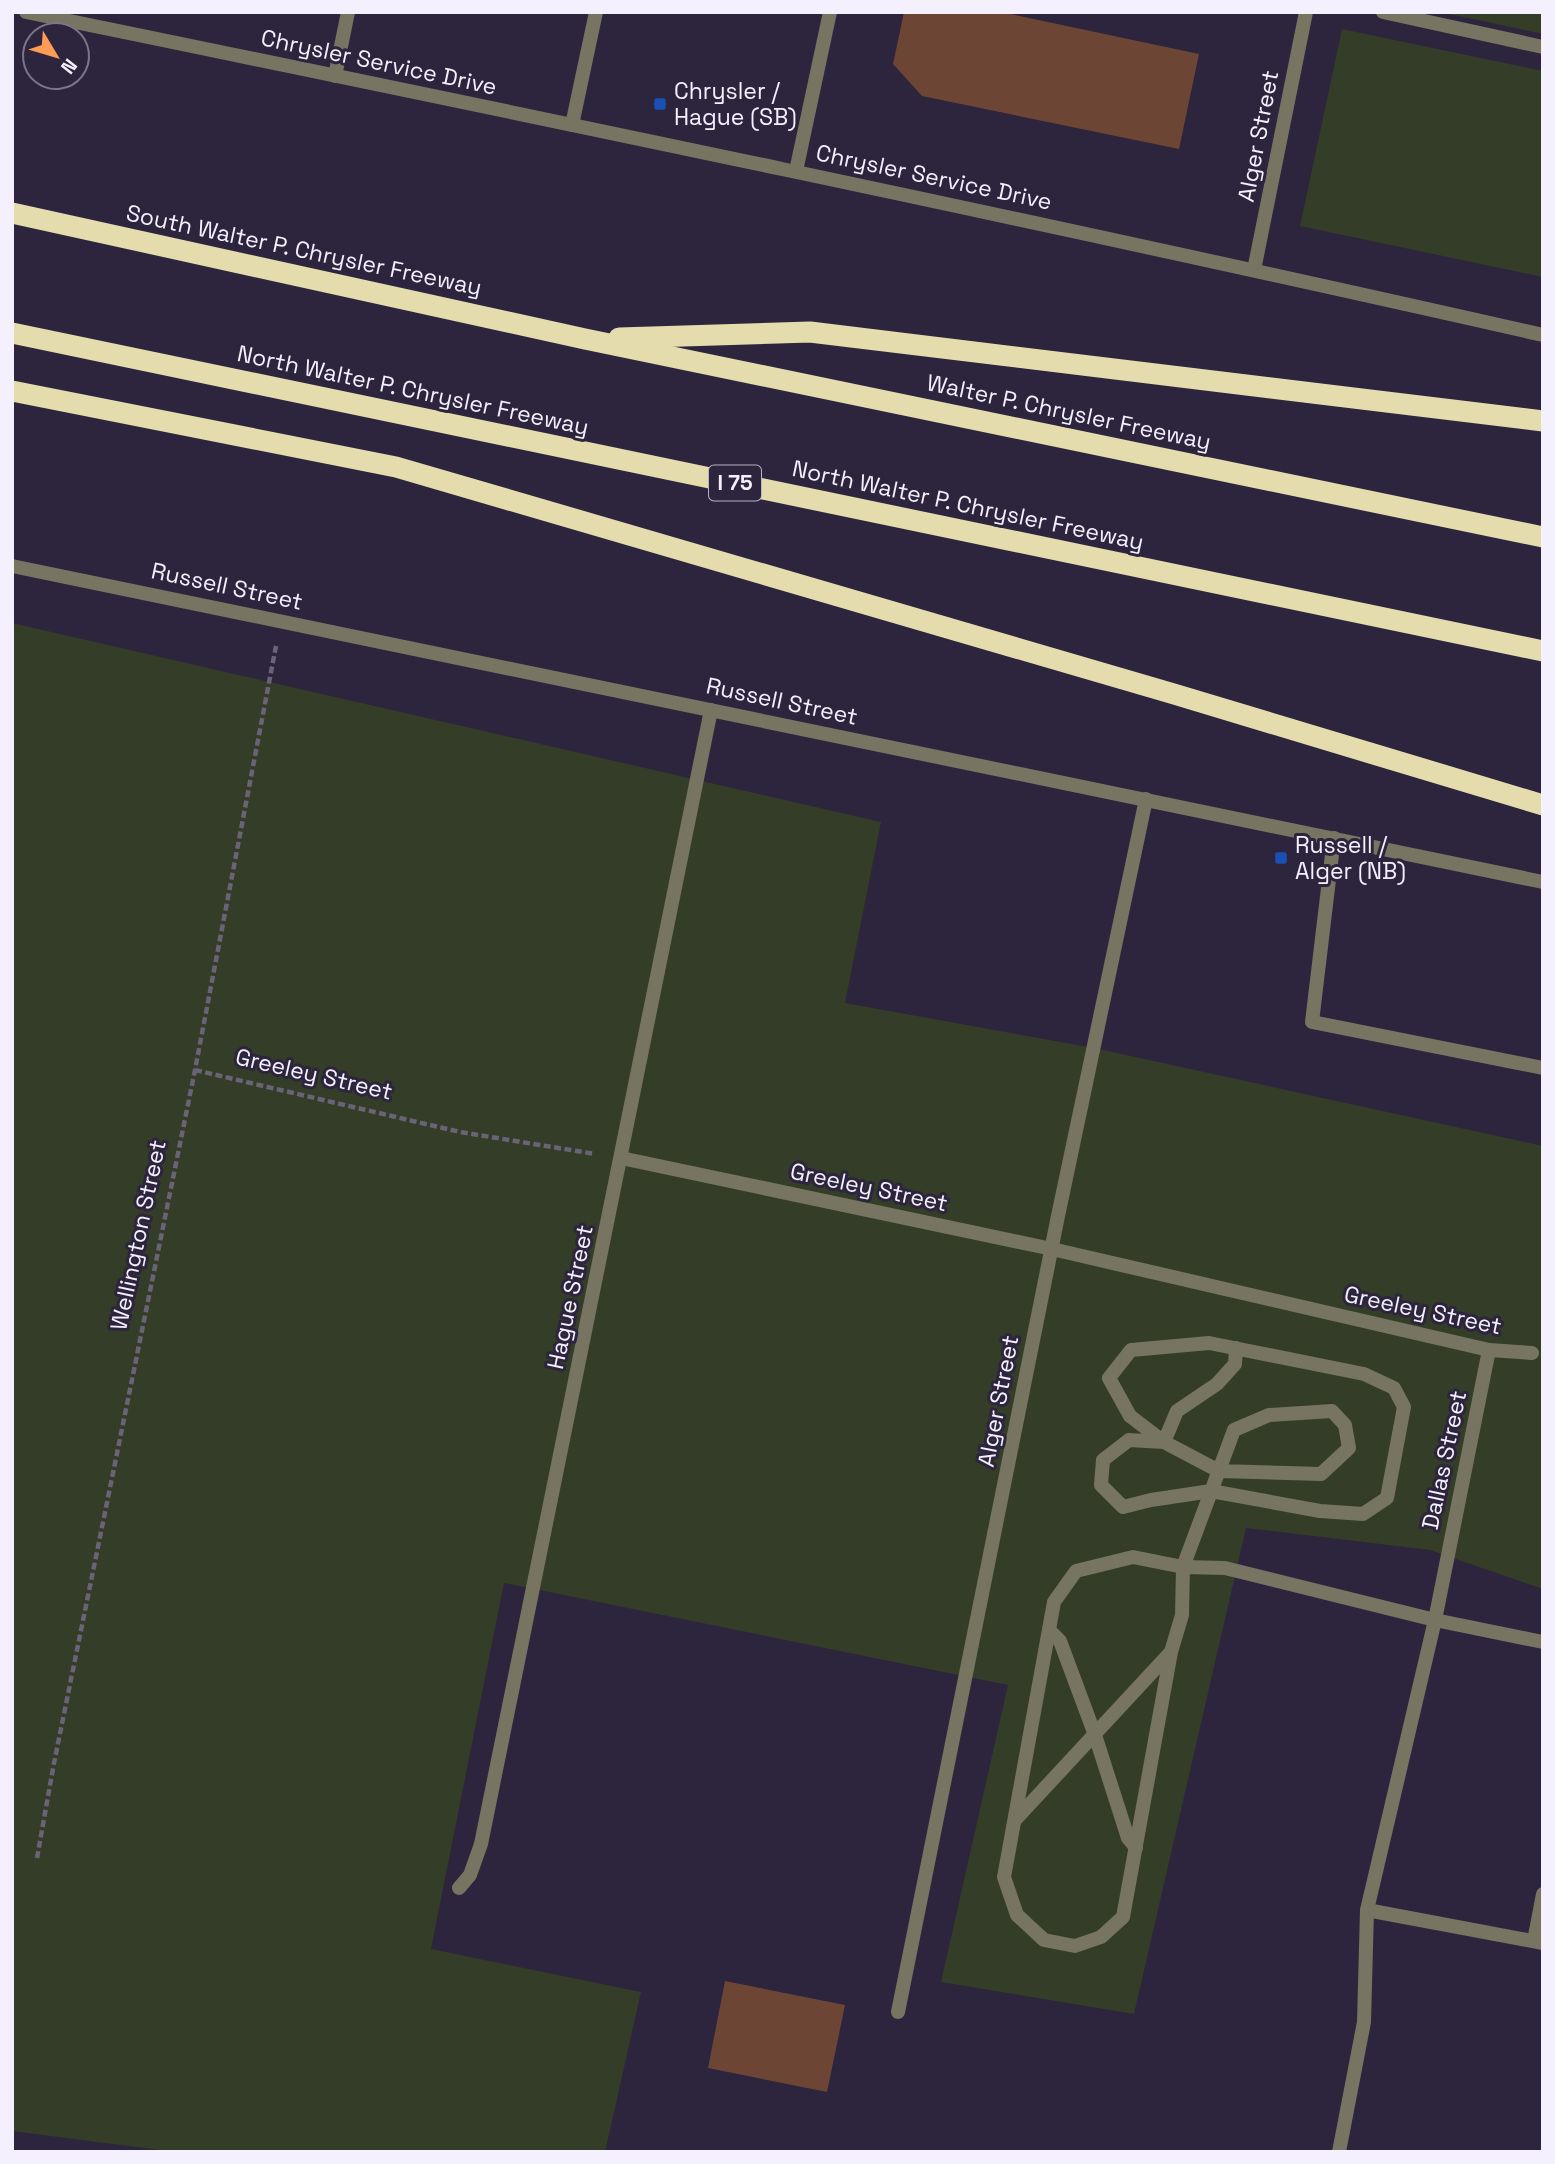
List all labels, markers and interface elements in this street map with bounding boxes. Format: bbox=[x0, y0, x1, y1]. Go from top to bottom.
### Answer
north arrow bbox=[21, 21, 91, 91]
street label: Chrysler Service Drive bbox=[258, 22, 500, 102]
text: N bbox=[55, 53, 83, 79]
street label: Alger Street bbox=[1231, 68, 1285, 204]
place label: Chrysler / Hague (SB) bbox=[674, 76, 797, 132]
marker: Chrysler / Hague (SB) bbox=[652, 96, 668, 112]
street label: Chrysler Service Drive bbox=[813, 137, 1055, 217]
street label: South Walter P. Chrysler Freeway bbox=[123, 198, 485, 302]
street label: North Walter P. Chrysler Freeway bbox=[235, 338, 591, 442]
street label: Walter P. Chrysler Freeway bbox=[924, 367, 1214, 457]
street label: North Walter P. Chrysler Freeway bbox=[790, 453, 1146, 557]
road number: I 75 bbox=[709, 466, 761, 500]
street label: Russell Street bbox=[149, 555, 305, 617]
street label: Russell Street bbox=[704, 670, 860, 732]
place label: Russell / Alger (NB) bbox=[1295, 830, 1406, 886]
marker: Russell / Alger (NB) bbox=[1273, 850, 1289, 866]
street label: Greeley Street bbox=[233, 1041, 395, 1107]
street label: Wellington Street bbox=[103, 1137, 173, 1333]
street label: Greeley Street bbox=[788, 1156, 950, 1218]
street label: Hague Street bbox=[540, 1222, 600, 1372]
street label: Greeley Street bbox=[1342, 1279, 1504, 1341]
street label: Alger Street bbox=[971, 1333, 1025, 1469]
street label: Dallas Street bbox=[1415, 1388, 1473, 1532]

